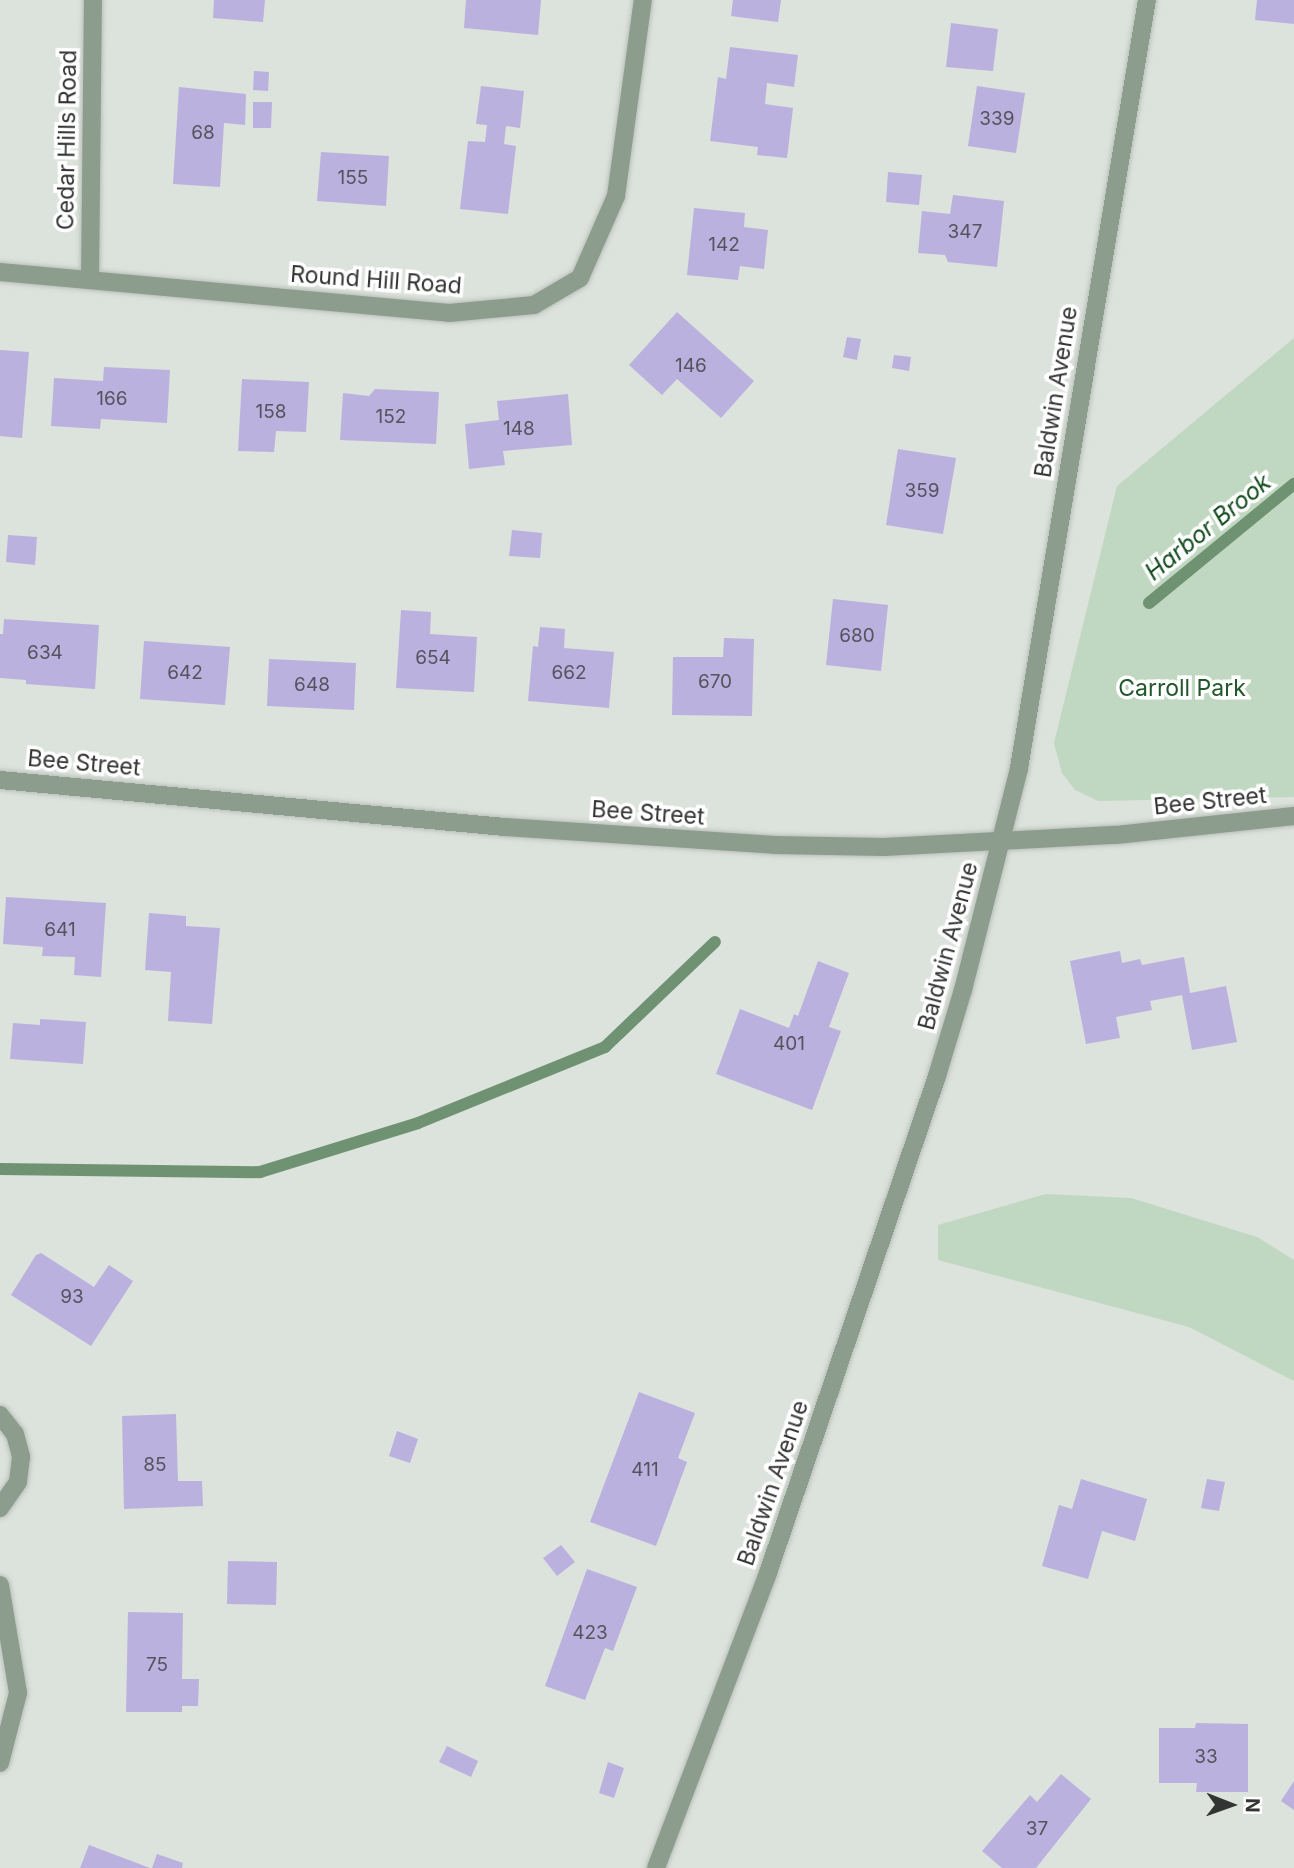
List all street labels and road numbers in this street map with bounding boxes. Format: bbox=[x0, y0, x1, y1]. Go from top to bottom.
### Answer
street label: Cedar Hills Road bbox=[52, 50, 82, 230]
street label: Round Hill Road bbox=[289, 260, 463, 300]
street label: Baldwin Avenue bbox=[1029, 304, 1083, 480]
street label: Bee Street bbox=[26, 744, 142, 782]
street label: Bee Street bbox=[1152, 781, 1268, 821]
street label: Bee Street bbox=[591, 795, 705, 831]
street label: Baldwin Avenue bbox=[912, 859, 984, 1033]
street label: Baldwin Avenue bbox=[732, 1397, 814, 1569]

